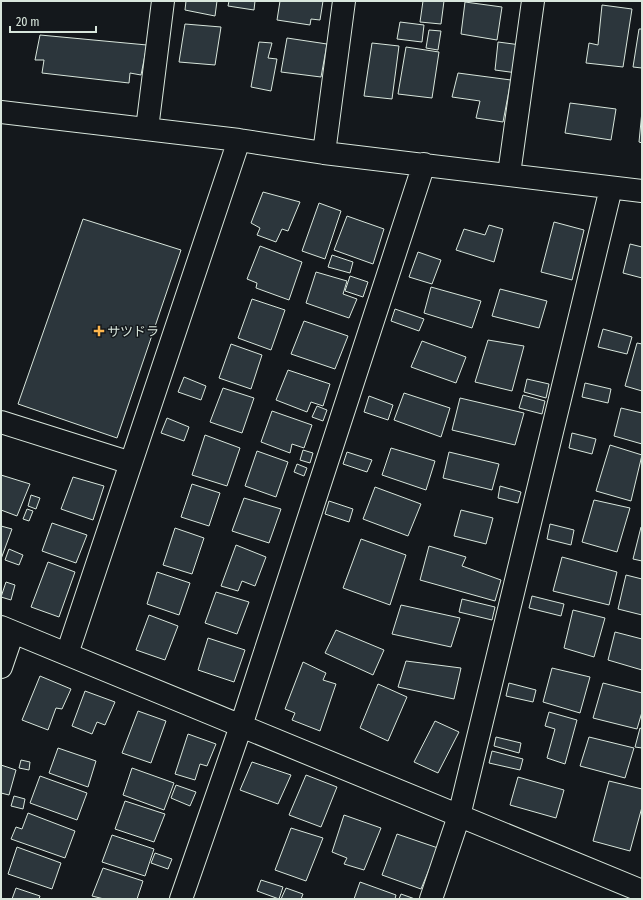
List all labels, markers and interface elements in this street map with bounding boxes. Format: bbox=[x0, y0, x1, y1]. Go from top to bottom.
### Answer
scale bar bbox=[10, 8, 96, 34]
text: 20 m bbox=[16, 15, 40, 29]
place label: サツドラ bbox=[107, 324, 159, 339]
marker: サツドラ bbox=[94, 326, 104, 336]

